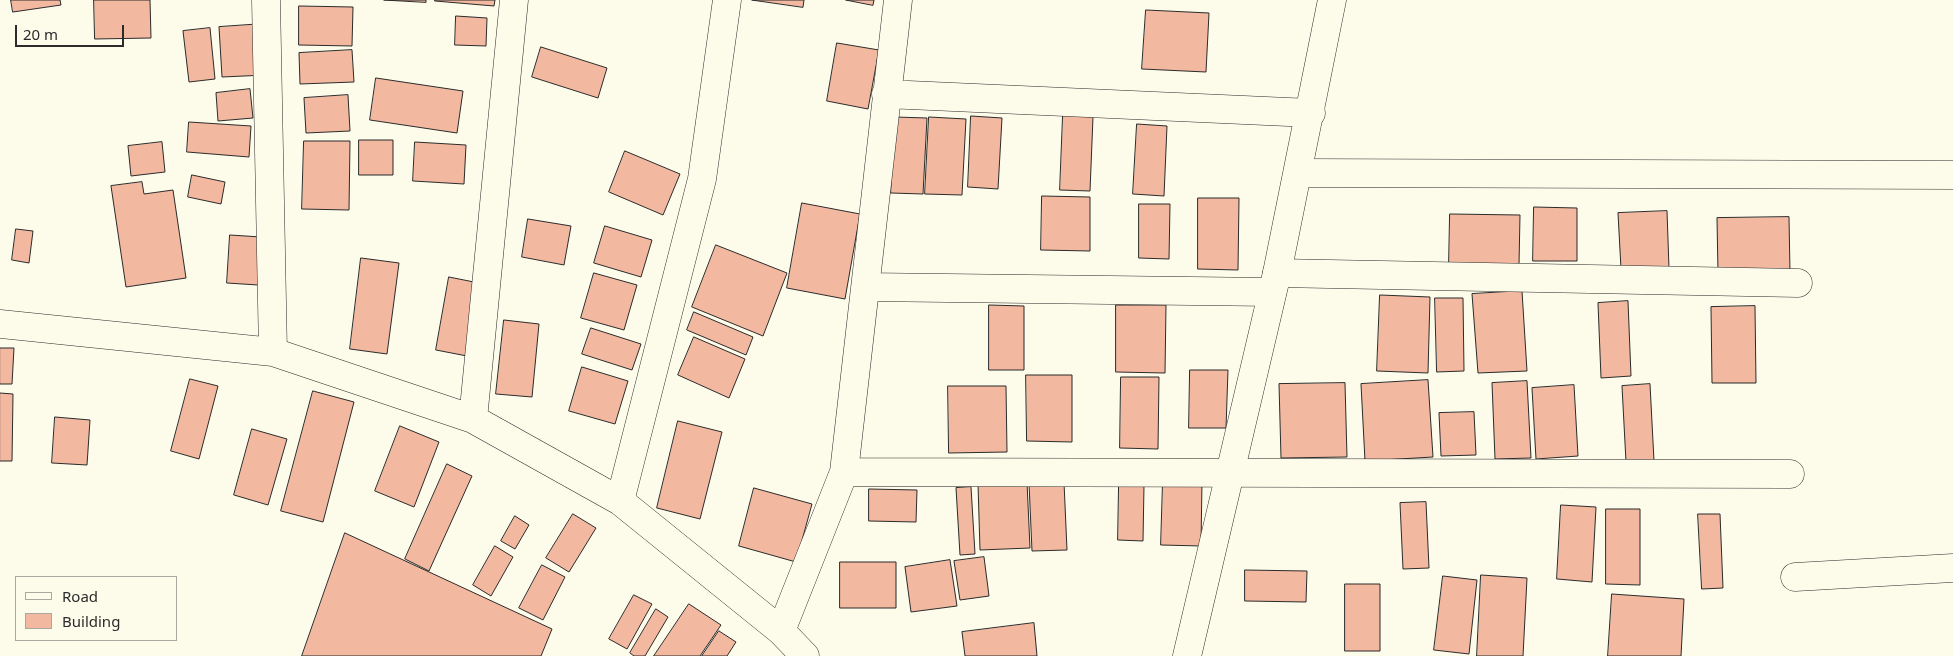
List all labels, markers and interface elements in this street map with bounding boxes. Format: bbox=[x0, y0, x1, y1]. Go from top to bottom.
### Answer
scale bar bbox=[18, 15, 126, 47]
text: 20 m bbox=[23, 24, 58, 44]
legend bbox=[15, 576, 178, 641]
text: Road bbox=[62, 586, 98, 606]
text: Building bbox=[62, 611, 120, 631]

